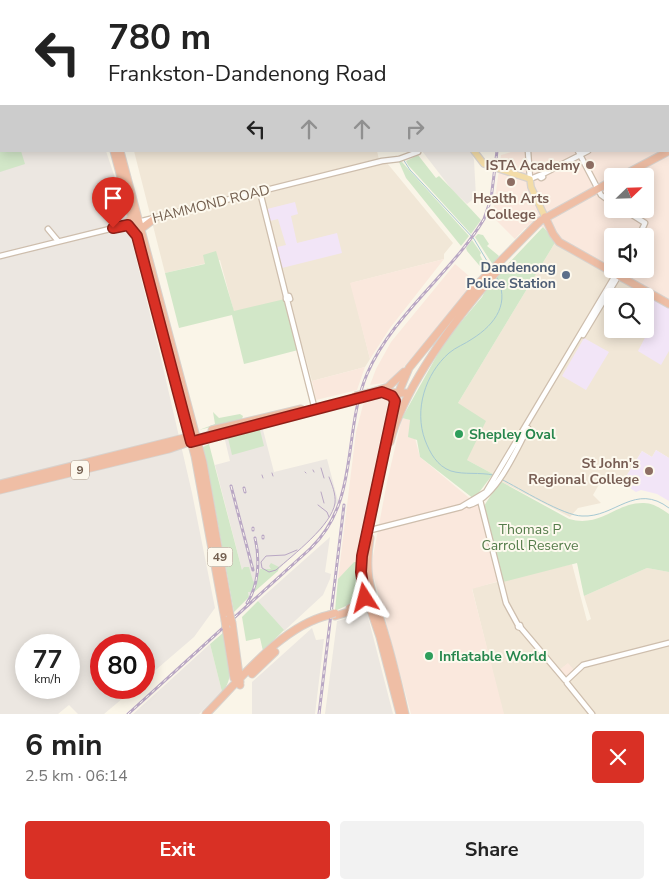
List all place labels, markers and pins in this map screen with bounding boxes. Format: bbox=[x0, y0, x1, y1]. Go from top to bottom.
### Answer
place label: ISTA Academy bbox=[486, 156, 581, 175]
marker: ISTA Academy bbox=[584, 159, 596, 171]
marker: Health Arts College bbox=[505, 176, 517, 188]
pin bbox=[92, 177, 134, 228]
place label: Health Arts College bbox=[473, 189, 549, 224]
place label: Dandenong Police Station bbox=[466, 258, 556, 293]
marker: Dandenong Police Station bbox=[560, 269, 572, 281]
place label: Shepley Oval bbox=[469, 425, 556, 444]
marker: Shepley Oval bbox=[453, 428, 465, 440]
place label: St John's Regional College bbox=[528, 454, 639, 489]
marker: St John's Regional College bbox=[643, 465, 655, 477]
place label: Inflatable World bbox=[439, 647, 547, 666]
marker: Inflatable World bbox=[423, 650, 435, 662]

